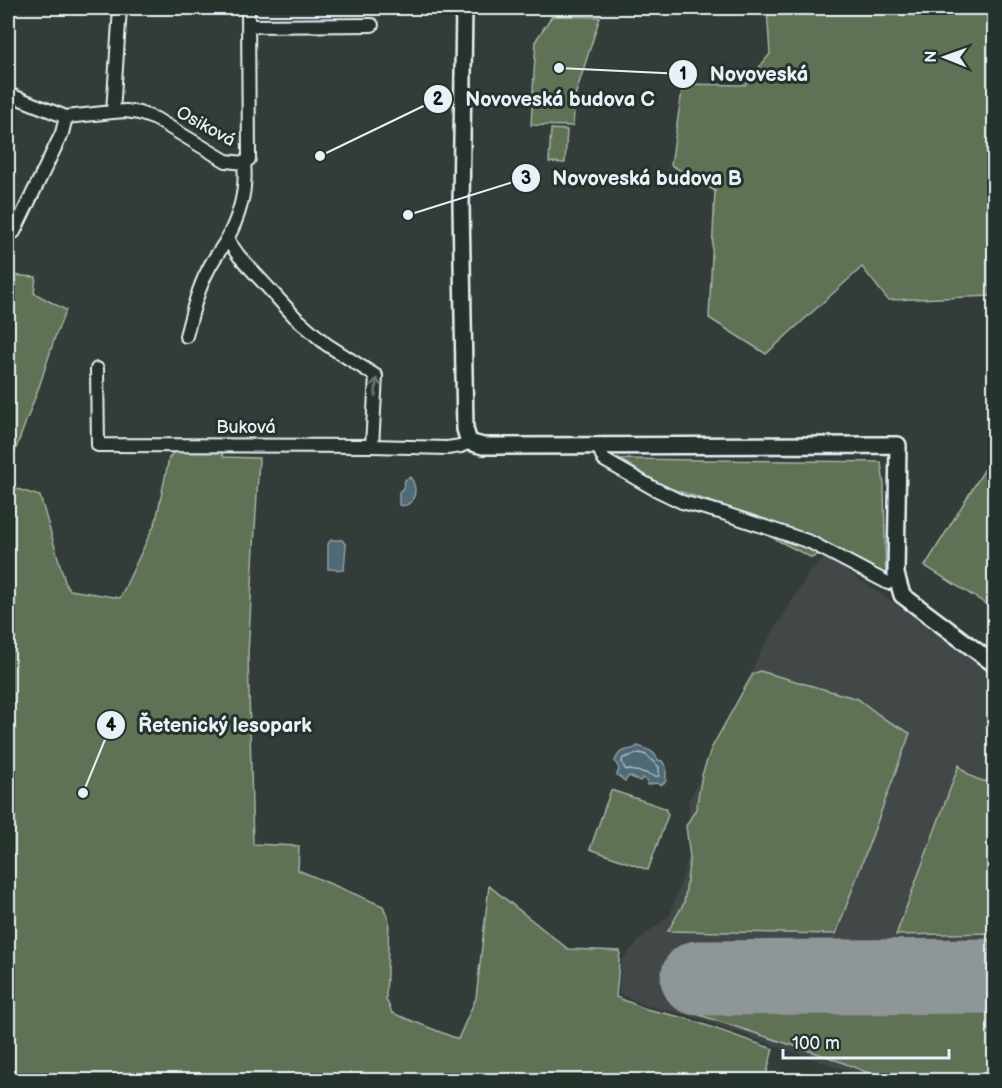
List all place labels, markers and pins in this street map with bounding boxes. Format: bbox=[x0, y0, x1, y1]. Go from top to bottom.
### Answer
callout: Novoveská bbox=[668, 55, 820, 93]
callout: Novoveská budova C bbox=[423, 80, 667, 118]
callout: Novoveská budova B bbox=[511, 159, 754, 197]
callout: Řetenický lesopark bbox=[96, 706, 324, 744]

